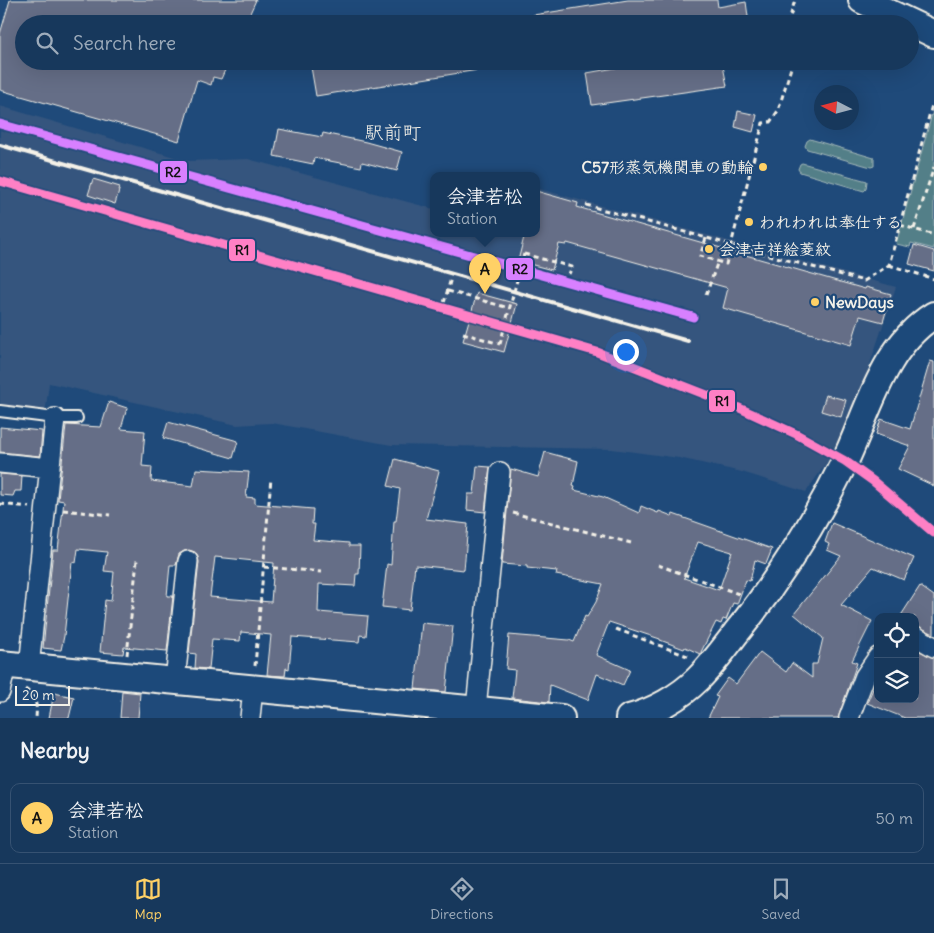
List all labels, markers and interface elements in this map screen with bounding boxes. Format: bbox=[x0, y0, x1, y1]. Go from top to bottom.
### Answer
search box bbox=[15, 15, 919, 70]
icon: search bbox=[33, 29, 61, 57]
text: Search here bbox=[73, 31, 176, 55]
north arrow bbox=[814, 85, 859, 130]
district label: 駅前町 bbox=[364, 120, 422, 144]
place label: C57形蒸気機関車の動輪 bbox=[581, 157, 754, 177]
line badge: R2 bbox=[159, 160, 188, 184]
marker: C57形蒸気機関車の動輪 bbox=[757, 161, 769, 173]
text: R2 bbox=[165, 163, 182, 181]
popup bbox=[430, 172, 540, 237]
text: 会津若松 bbox=[447, 184, 523, 208]
text: Station bbox=[447, 208, 497, 228]
place label: われわれは奉仕する bbox=[759, 212, 903, 232]
marker: われわれは奉仕する bbox=[743, 216, 755, 228]
line badge: R1 bbox=[228, 238, 256, 262]
place label: 会津吉祥絵菱紋 bbox=[719, 239, 831, 259]
text: R1 bbox=[235, 241, 249, 259]
marker: 会津吉祥絵菱紋 bbox=[703, 243, 715, 255]
pin: A bbox=[469, 253, 501, 294]
line badge: R2 bbox=[505, 257, 534, 281]
text: R2 bbox=[512, 260, 529, 278]
place label: NewDays bbox=[825, 292, 894, 313]
marker: NewDays bbox=[809, 296, 821, 308]
your location bbox=[613, 339, 639, 365]
line badge: R1 bbox=[708, 389, 736, 413]
text: R1 bbox=[715, 392, 729, 410]
map controls bbox=[874, 613, 919, 703]
button: locate bbox=[874, 613, 919, 658]
button: layers bbox=[874, 658, 919, 703]
scale bar bbox=[15, 683, 70, 706]
text: 20 m bbox=[22, 686, 55, 704]
text: Nearby bbox=[20, 737, 90, 764]
text: 会津若松 bbox=[68, 798, 144, 822]
text: A bbox=[32, 808, 42, 828]
text: 50 m bbox=[875, 808, 913, 828]
text: Station bbox=[68, 822, 118, 842]
tab: Map bbox=[134, 875, 162, 923]
tab: Directions bbox=[430, 875, 493, 923]
tab: Saved bbox=[762, 875, 800, 923]

